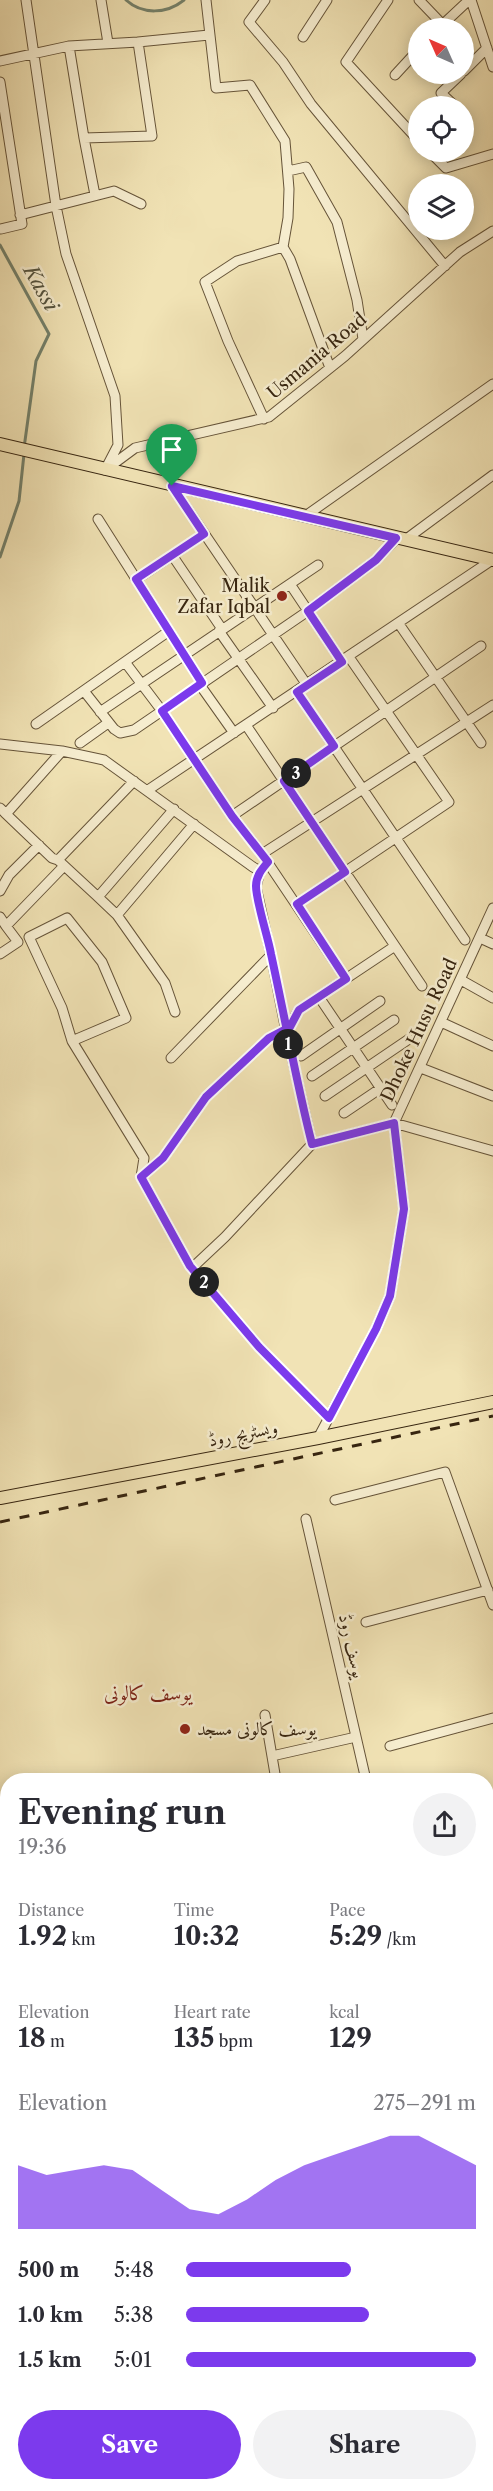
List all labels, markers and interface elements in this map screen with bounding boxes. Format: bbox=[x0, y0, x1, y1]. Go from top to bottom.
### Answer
north arrow bbox=[408, 18, 474, 84]
map controls bbox=[408, 18, 474, 240]
button: locate bbox=[408, 96, 474, 162]
button: layers bbox=[408, 174, 474, 240]
water label: Kassi bbox=[18, 259, 64, 317]
street label: Usmania Road bbox=[263, 308, 371, 404]
pin bbox=[146, 424, 197, 486]
icon: arrive bbox=[155, 433, 188, 466]
place label: Malik Zafar Iqbal bbox=[177, 575, 272, 618]
marker: Malik Zafar Iqbal bbox=[275, 589, 289, 603]
pin: 3 bbox=[281, 758, 311, 788]
text: 3 bbox=[291, 763, 301, 783]
street label: Dhoke Husu Road bbox=[376, 955, 462, 1105]
pin: 1 bbox=[273, 1029, 303, 1059]
text: 1 bbox=[284, 1034, 292, 1054]
pin: 2 bbox=[189, 1267, 219, 1297]
text: 2 bbox=[199, 1272, 209, 1292]
street label: ویسٹریج روڈ bbox=[206, 1416, 281, 1456]
street label: یوسف روڈ bbox=[334, 1612, 370, 1682]
district label: یوسف کالونی bbox=[104, 1681, 193, 1706]
place label: یوسف کالونی مسجد bbox=[197, 1718, 318, 1740]
marker: یوسف کالونی مسجد bbox=[178, 1722, 192, 1736]
text: Evening run bbox=[18, 1792, 226, 1833]
button: share bbox=[413, 1793, 476, 1856]
text: 19:36 bbox=[18, 1835, 66, 1859]
text: Distance bbox=[18, 1900, 84, 1920]
text: Time bbox=[174, 1900, 214, 1920]
text: Pace bbox=[329, 1900, 365, 1920]
text: 1.92 bbox=[18, 1920, 67, 1952]
text: 10:32 bbox=[174, 1920, 239, 1952]
text: 5:29 bbox=[329, 1920, 382, 1952]
text: km bbox=[67, 1929, 96, 1949]
text: /km bbox=[382, 1929, 416, 1949]
text: Elevation bbox=[18, 2002, 89, 2022]
text: Heart rate bbox=[174, 2002, 251, 2022]
text: kcal bbox=[329, 2002, 360, 2022]
text: 18 bbox=[18, 2022, 46, 2054]
text: 135 bbox=[174, 2022, 214, 2054]
text: 129 bbox=[329, 2022, 372, 2054]
text: m bbox=[46, 2031, 65, 2051]
text: bpm bbox=[214, 2031, 253, 2051]
text: Elevation bbox=[18, 2091, 107, 2115]
text: 275–291 m bbox=[373, 2091, 476, 2115]
text: 500 m bbox=[18, 2258, 79, 2282]
text: 5:48 bbox=[114, 2258, 154, 2282]
text: 1.0 km bbox=[18, 2303, 83, 2327]
text: 5:38 bbox=[114, 2303, 153, 2327]
text: 1.5 km bbox=[18, 2348, 82, 2372]
text: 5:01 bbox=[114, 2348, 152, 2372]
button: Save bbox=[18, 2410, 241, 2479]
button: Share bbox=[253, 2410, 476, 2479]

